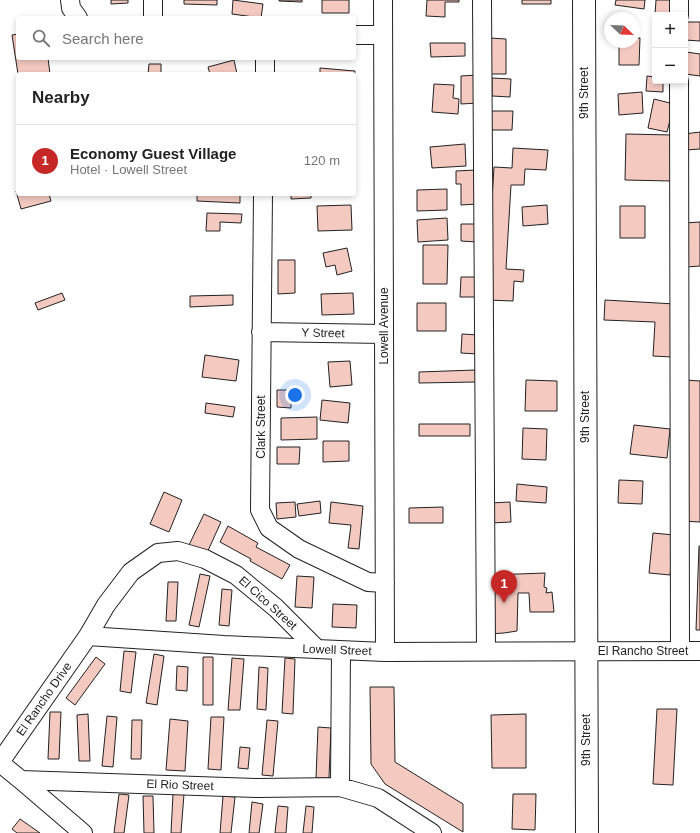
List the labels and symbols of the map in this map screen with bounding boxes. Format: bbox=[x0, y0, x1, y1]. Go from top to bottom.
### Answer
north arrow bbox=[604, 12, 640, 48]
street label: 9th Street bbox=[577, 66, 591, 119]
street label: Lowell Avenue bbox=[377, 287, 391, 365]
street label: Y Street bbox=[301, 326, 345, 340]
your location bbox=[285, 385, 305, 405]
street label: 9th Street bbox=[578, 390, 592, 443]
street label: Clark Street bbox=[254, 395, 268, 459]
pin: 1 bbox=[491, 570, 517, 603]
street label: El Cico Street bbox=[236, 573, 300, 633]
street label: Lowell Street bbox=[302, 642, 373, 658]
street label: El Rancho Street bbox=[598, 644, 689, 658]
street label: El Rancho Drive bbox=[13, 659, 75, 739]
street label: 9th Street bbox=[579, 713, 593, 766]
street label: El Rio Street bbox=[146, 777, 215, 793]

